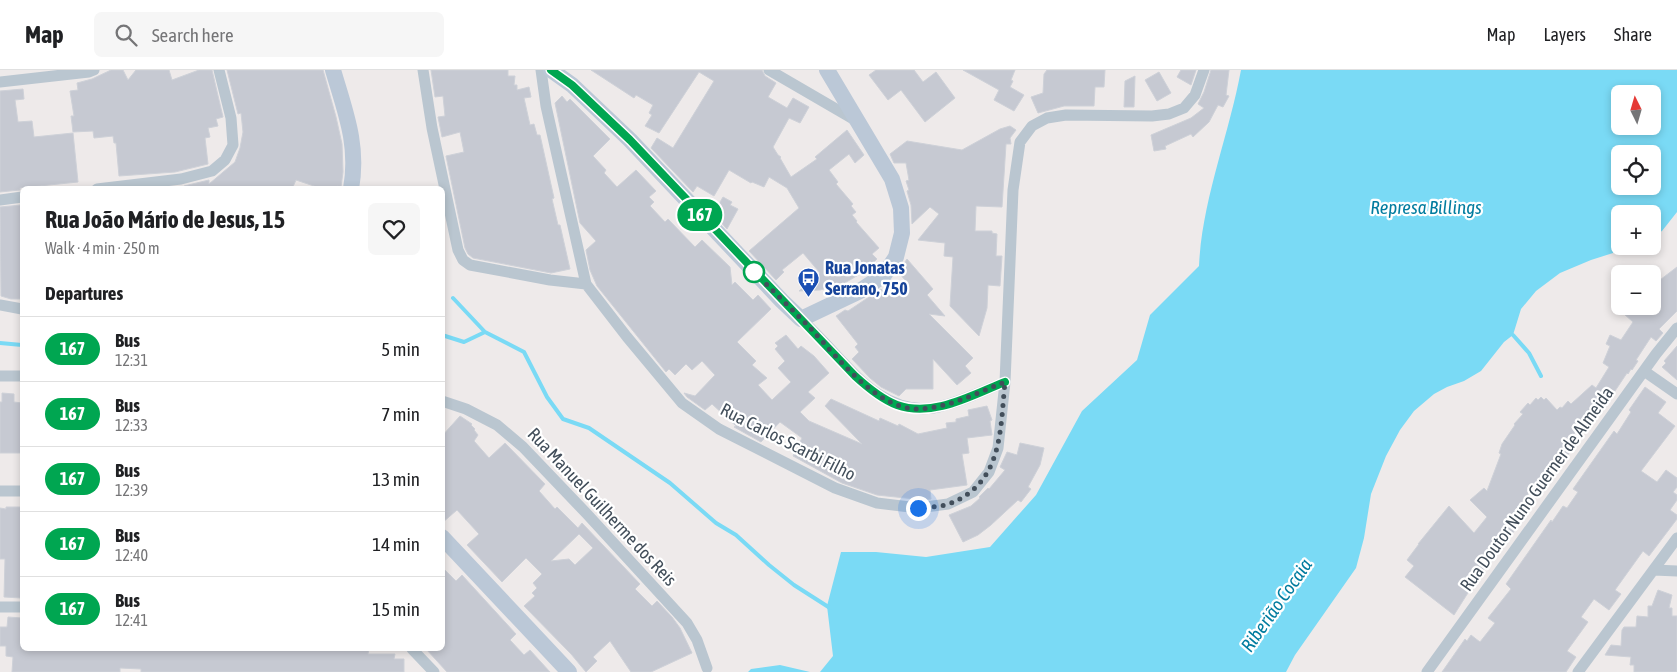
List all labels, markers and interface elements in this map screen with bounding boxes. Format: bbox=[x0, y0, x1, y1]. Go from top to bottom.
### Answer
search box bbox=[94, 12, 444, 57]
text: Map bbox=[25, 21, 64, 48]
icon: search bbox=[112, 21, 140, 49]
text: Search here bbox=[152, 24, 234, 46]
text: Map bbox=[1486, 24, 1515, 45]
text: Layers bbox=[1543, 24, 1586, 45]
text: Share bbox=[1614, 24, 1652, 45]
north arrow bbox=[1611, 85, 1661, 135]
map controls bbox=[1611, 85, 1661, 315]
button: locate bbox=[1611, 145, 1661, 195]
water label: Represa Billings bbox=[1370, 196, 1482, 218]
line badge: 167 bbox=[671, 199, 729, 231]
button: heart bbox=[368, 203, 420, 255]
text: 167 bbox=[687, 204, 713, 225]
button: + bbox=[1611, 205, 1661, 255]
text: Rua João Mário de Jesus, 15 bbox=[45, 206, 285, 233]
text: Walk · 4 min · 250 m bbox=[45, 239, 159, 257]
place label: Rua Jonatas Serrano, 750 bbox=[825, 257, 908, 299]
unlabelled marker bbox=[743, 261, 765, 283]
button: − bbox=[1611, 265, 1661, 315]
bus stop icon: Rua Jonatas Serrano, 750 bbox=[797, 266, 821, 297]
text: Departures bbox=[45, 282, 123, 304]
text: Bus bbox=[115, 329, 140, 351]
text: 167 bbox=[60, 338, 85, 359]
text: 5 min bbox=[381, 338, 420, 360]
text: 12:31 bbox=[115, 351, 148, 369]
street label: Rua Doutor Nuno Guerner de Almeida bbox=[1455, 382, 1618, 595]
text: Bus bbox=[115, 394, 140, 416]
street label: Rua Carlos Scarbi Filho bbox=[717, 398, 859, 485]
text: 167 bbox=[60, 403, 85, 424]
text: 7 min bbox=[381, 403, 420, 425]
text: 12:33 bbox=[115, 416, 148, 434]
street label: Rua Manuel Guilherme dos Reis bbox=[524, 423, 681, 590]
text: Bus bbox=[115, 459, 140, 481]
text: 167 bbox=[60, 468, 85, 489]
text: 13 min bbox=[372, 468, 420, 490]
text: 12:39 bbox=[115, 481, 148, 499]
your location bbox=[906, 496, 931, 521]
text: Bus bbox=[115, 524, 140, 546]
text: 167 bbox=[60, 533, 85, 554]
text: 14 min bbox=[372, 533, 420, 555]
text: 12:40 bbox=[115, 546, 148, 564]
water label: Riberião Cocaia bbox=[1236, 554, 1316, 656]
text: Bus bbox=[115, 589, 140, 611]
text: 167 bbox=[60, 598, 85, 619]
text: 15 min bbox=[372, 598, 420, 620]
text: 12:41 bbox=[115, 611, 148, 629]

